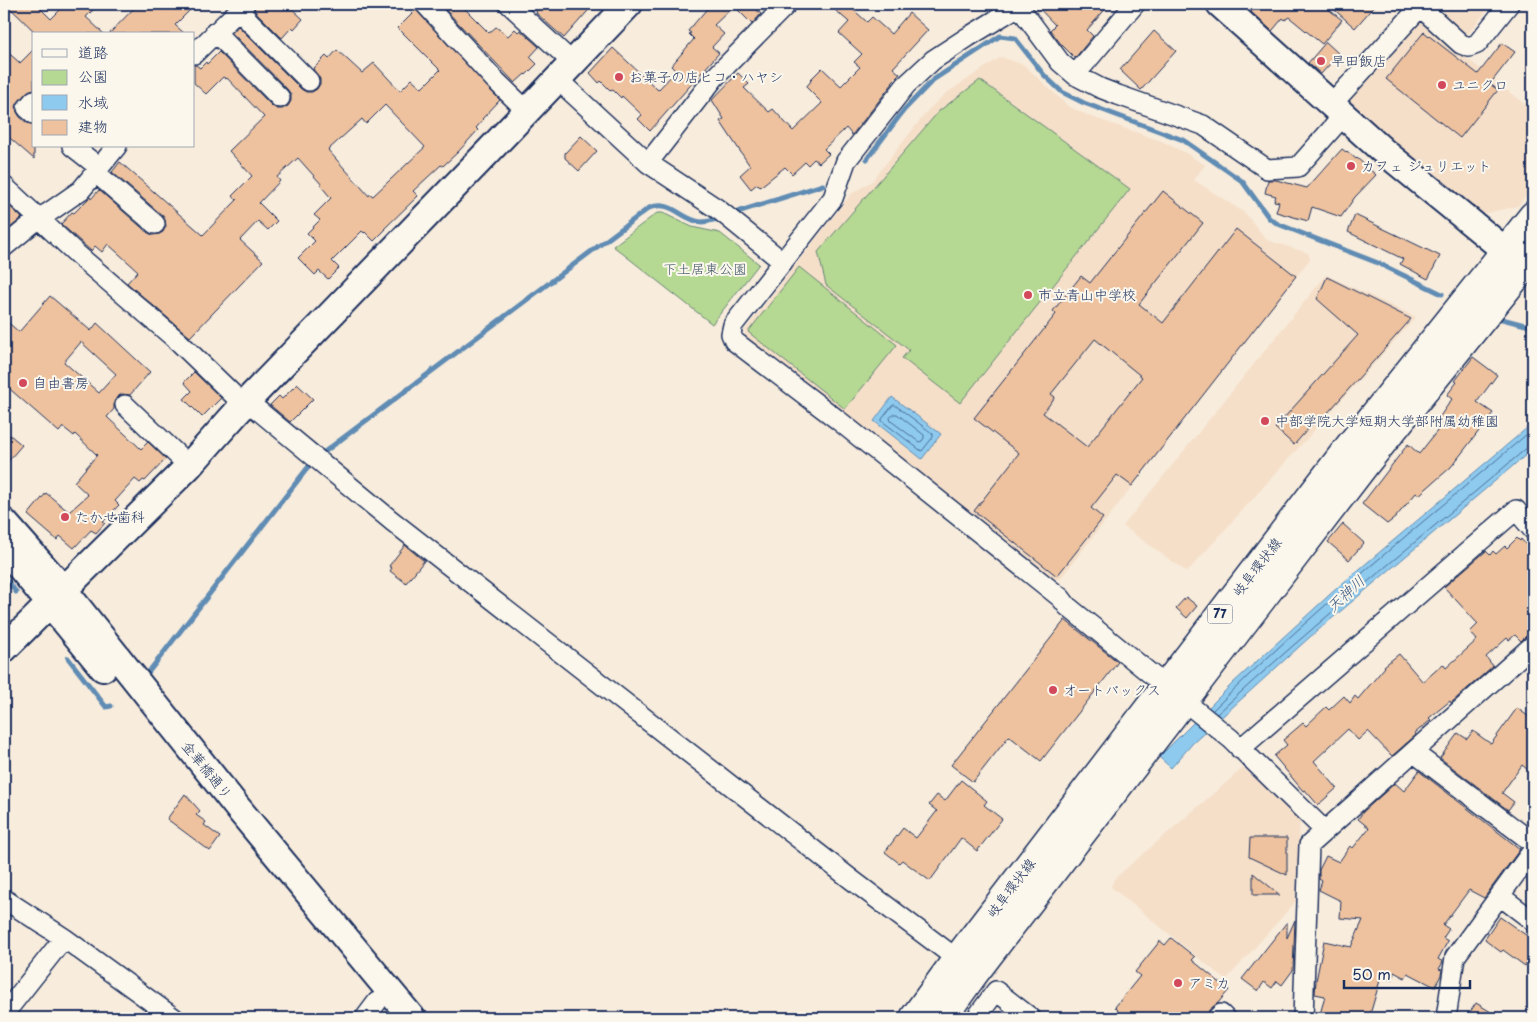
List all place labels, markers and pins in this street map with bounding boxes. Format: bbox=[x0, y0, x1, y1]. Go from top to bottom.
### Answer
place label: 早田飯店 bbox=[1331, 50, 1387, 71]
marker: 早田飯店 bbox=[1315, 55, 1327, 67]
place label: お菓子の店ヒコ・ハヤシ bbox=[629, 66, 783, 87]
marker: お菓子の店ヒコ・ハヤシ bbox=[613, 71, 625, 83]
place label: ユニクロ bbox=[1452, 74, 1508, 95]
marker: ユニクロ bbox=[1436, 79, 1448, 91]
place label: カフェ ジュリエット bbox=[1361, 155, 1492, 176]
marker: カフェ ジュリエット bbox=[1345, 160, 1357, 172]
place label: 市立青山中学校 bbox=[1038, 284, 1136, 305]
marker: 市立青山中学校 bbox=[1022, 289, 1034, 301]
place label: 自由書房 bbox=[33, 372, 89, 393]
marker: 自由書房 bbox=[17, 377, 29, 389]
place label: 中部学院大学短期大学部附属幼稚園 bbox=[1275, 410, 1499, 431]
marker: 中部学院大学短期大学部附属幼稚園 bbox=[1259, 415, 1271, 427]
place label: たかせ歯科 bbox=[75, 506, 145, 527]
marker: たかせ歯科 bbox=[59, 511, 71, 523]
place label: オートバックス bbox=[1063, 679, 1161, 700]
marker: オートバックス bbox=[1047, 684, 1059, 696]
place label: アミカ bbox=[1188, 972, 1230, 993]
marker: アミカ bbox=[1172, 977, 1184, 989]

